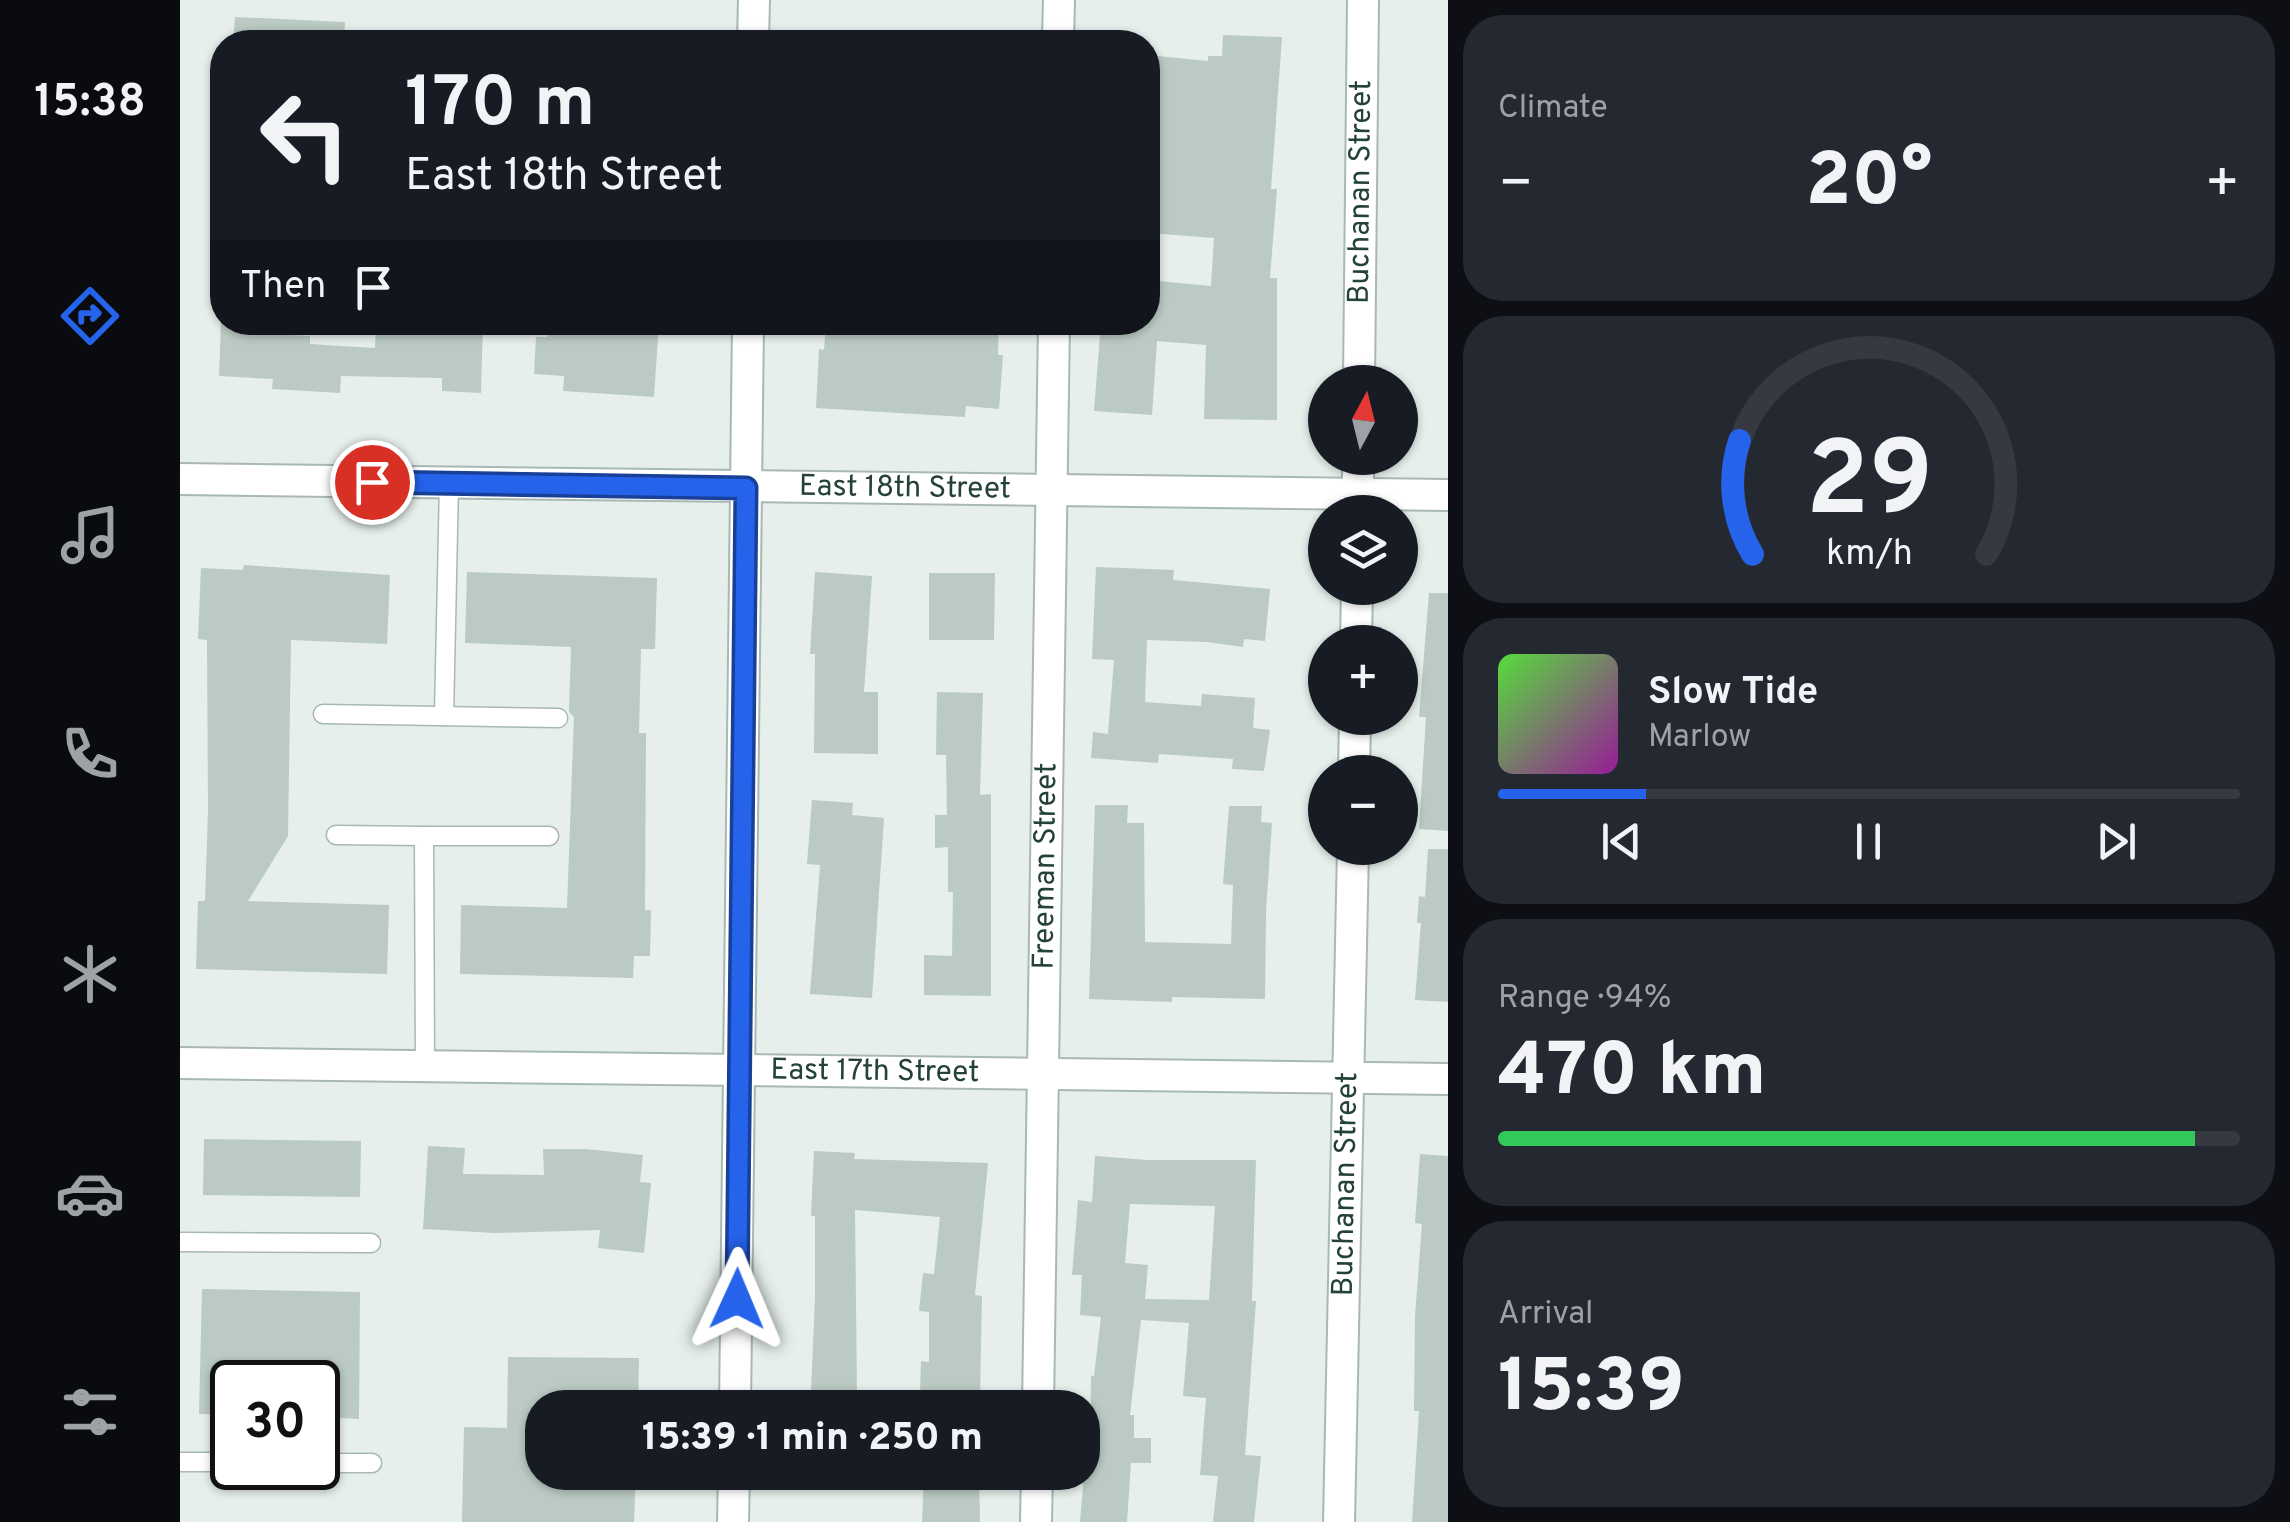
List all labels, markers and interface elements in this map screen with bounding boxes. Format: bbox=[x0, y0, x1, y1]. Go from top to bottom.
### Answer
text: 170 m bbox=[405, 62, 595, 151]
icon: left bbox=[240, 70, 370, 200]
text: 15:38 bbox=[34, 75, 146, 132]
street label: Buchanan Street bbox=[1341, 80, 1381, 304]
text: Climate bbox=[1498, 89, 1608, 129]
text: 20° bbox=[1806, 137, 1932, 232]
text: East 18th Street bbox=[405, 149, 723, 206]
text: − bbox=[1498, 151, 1533, 221]
text: + bbox=[2205, 151, 2240, 221]
icon: arrive bbox=[346, 260, 401, 315]
text: Then bbox=[240, 263, 326, 312]
icon: directions bbox=[55, 281, 125, 351]
north arrow bbox=[1308, 365, 1418, 475]
map controls bbox=[1308, 365, 1418, 865]
text: 29 bbox=[1805, 420, 1933, 552]
pin bbox=[330, 440, 415, 525]
icon: arrive bbox=[345, 455, 400, 510]
street label: East 18th Street bbox=[799, 468, 1011, 508]
button: layers bbox=[1308, 495, 1418, 605]
icon: music bbox=[55, 500, 125, 570]
text: km/h bbox=[1826, 532, 1912, 578]
button: + bbox=[1308, 625, 1418, 735]
text: Slow Tide bbox=[1648, 669, 1818, 718]
text: Marlow bbox=[1648, 718, 1751, 758]
icon: phone bbox=[55, 719, 125, 789]
button: − bbox=[1308, 755, 1418, 865]
street label: Freeman Street bbox=[1026, 762, 1066, 970]
icon: previous bbox=[1594, 814, 1649, 869]
icon: pause bbox=[1841, 814, 1896, 869]
icon: next bbox=[2089, 814, 2144, 869]
icon: climate bbox=[55, 939, 125, 1009]
text: Range · 94% bbox=[1498, 979, 1672, 1019]
text: 470 km bbox=[1498, 1027, 1766, 1122]
street label: East 17th Street bbox=[770, 1052, 980, 1092]
street label: Buchanan Street bbox=[1325, 1071, 1367, 1297]
icon: car bbox=[55, 1158, 125, 1228]
position arrow bbox=[685, 1247, 789, 1351]
text: Arrival bbox=[1498, 1295, 1593, 1335]
text: 15:39 bbox=[1498, 1343, 1685, 1438]
speed limit sign: 30 bbox=[210, 1360, 340, 1490]
icon: filters bbox=[55, 1377, 125, 1447]
text: 15:39 · 1 min · 250 m bbox=[642, 1415, 983, 1464]

